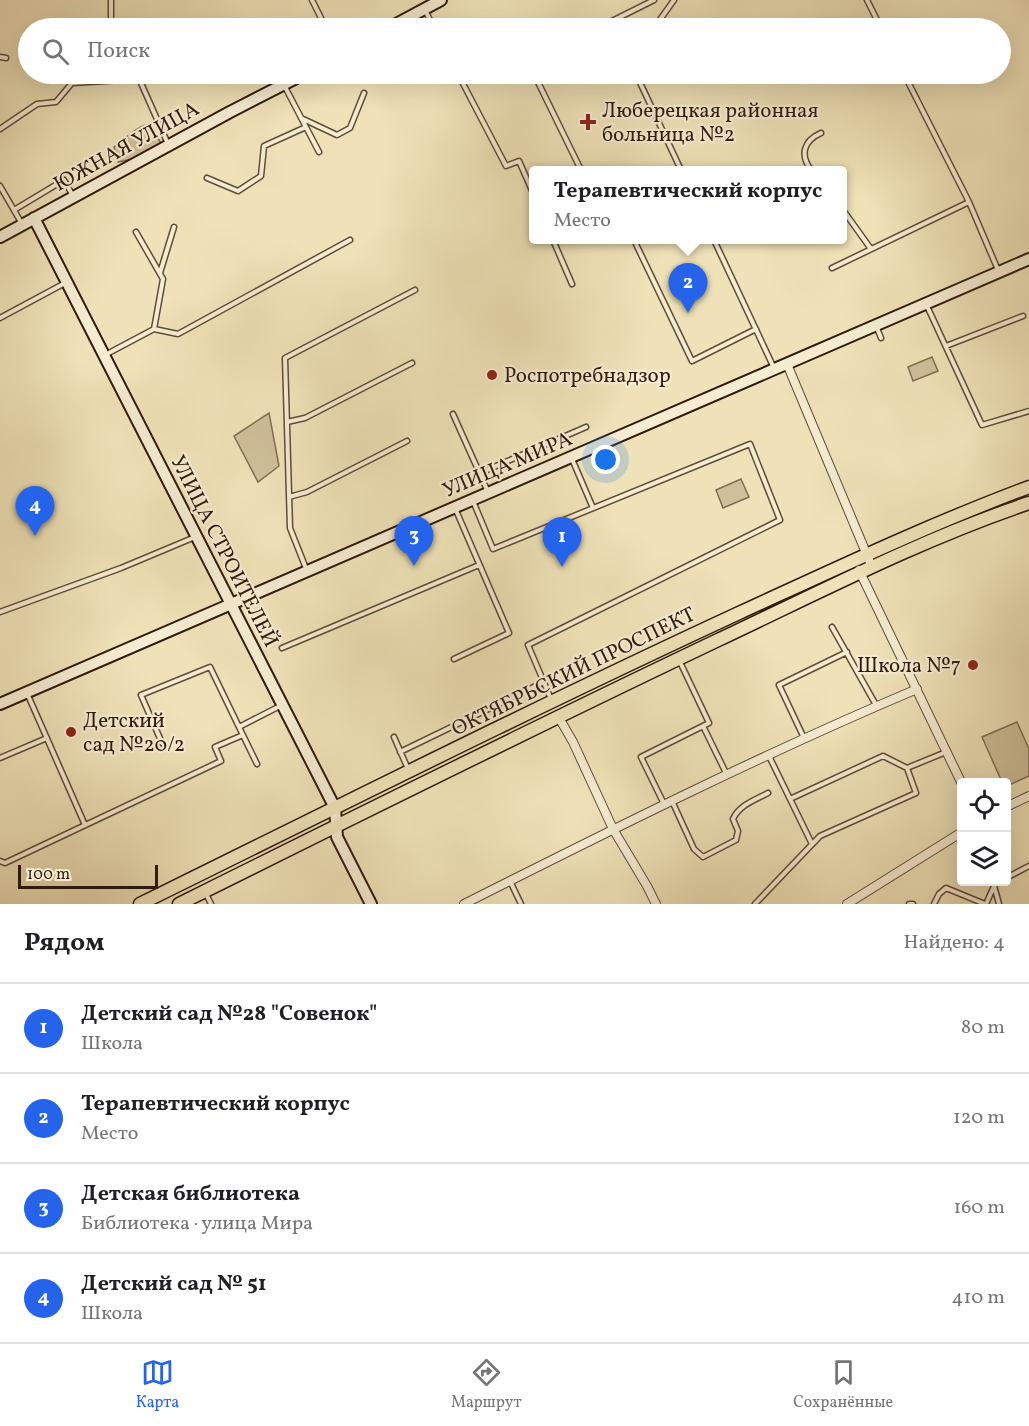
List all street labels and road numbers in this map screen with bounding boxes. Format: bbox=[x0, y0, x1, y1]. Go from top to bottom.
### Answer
street label: ЮЖНАЯ УЛИЦА bbox=[49, 95, 205, 199]
street label: УЛИЦА МИРА bbox=[438, 425, 577, 506]
street label: УЛИЦА СТРОИТЕЛЕЙ bbox=[163, 451, 285, 653]
street label: ОКТЯБРЬСКИЙ ПРОСПЕКТ bbox=[447, 601, 700, 744]

